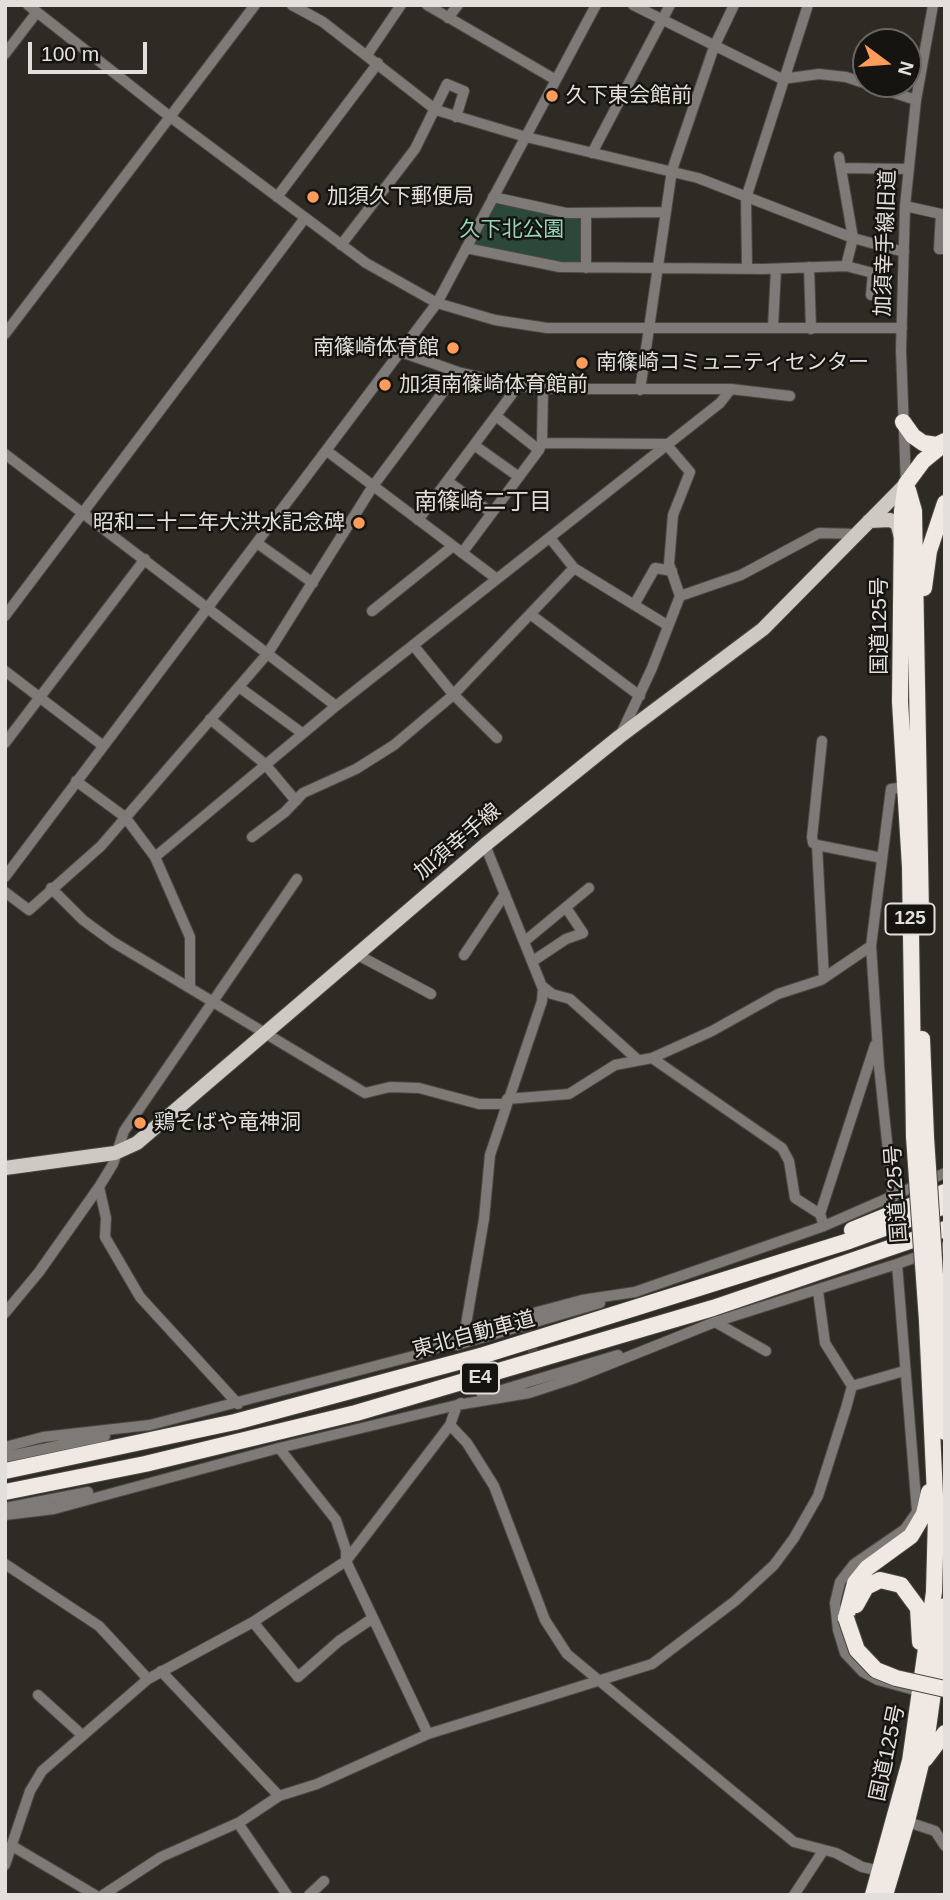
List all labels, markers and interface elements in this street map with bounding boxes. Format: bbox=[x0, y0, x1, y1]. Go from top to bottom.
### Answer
scale bar bbox=[32, 28, 150, 72]
north arrow bbox=[852, 28, 922, 98]
text: 100 m bbox=[41, 42, 99, 65]
text: N bbox=[894, 59, 918, 78]
place label: 久下東会館前 bbox=[566, 83, 692, 109]
marker: 久下東会館前 bbox=[544, 88, 560, 104]
street label: 加須幸手線旧道 bbox=[871, 169, 901, 317]
place label: 加須久下郵便局 bbox=[327, 184, 474, 210]
marker: 加須久下郵便局 bbox=[305, 189, 321, 205]
park label: 久下北公園 bbox=[460, 217, 564, 243]
place label: 南篠崎体育館 bbox=[313, 335, 439, 361]
marker: 南篠崎体育館 bbox=[445, 340, 461, 356]
place label: 南篠崎コミュニティセンター bbox=[596, 350, 869, 376]
marker: 南篠崎コミュニティセンター bbox=[574, 355, 590, 371]
place label: 加須南篠崎体育館前 bbox=[399, 372, 588, 398]
marker: 加須南篠崎体育館前 bbox=[377, 377, 393, 393]
district label: 南篠崎二丁目 bbox=[414, 489, 552, 517]
place label: 昭和二十二年大洪水記念碑 bbox=[93, 510, 345, 536]
marker: 昭和二十二年大洪水記念碑 bbox=[351, 515, 367, 531]
street label: 国道125号 bbox=[867, 577, 893, 675]
street label: 加須幸手線 bbox=[410, 799, 506, 885]
road number: 125 bbox=[886, 903, 934, 934]
place label: 鶏そばや竜神洞 bbox=[154, 1110, 301, 1136]
marker: 鶏そばや竜神洞 bbox=[132, 1115, 148, 1131]
street label: 国道125号 bbox=[881, 1144, 913, 1244]
street label: 東北自動車道 bbox=[410, 1307, 538, 1363]
road number: E4 bbox=[461, 1362, 499, 1394]
street label: 国道125号 bbox=[865, 1702, 911, 1804]

